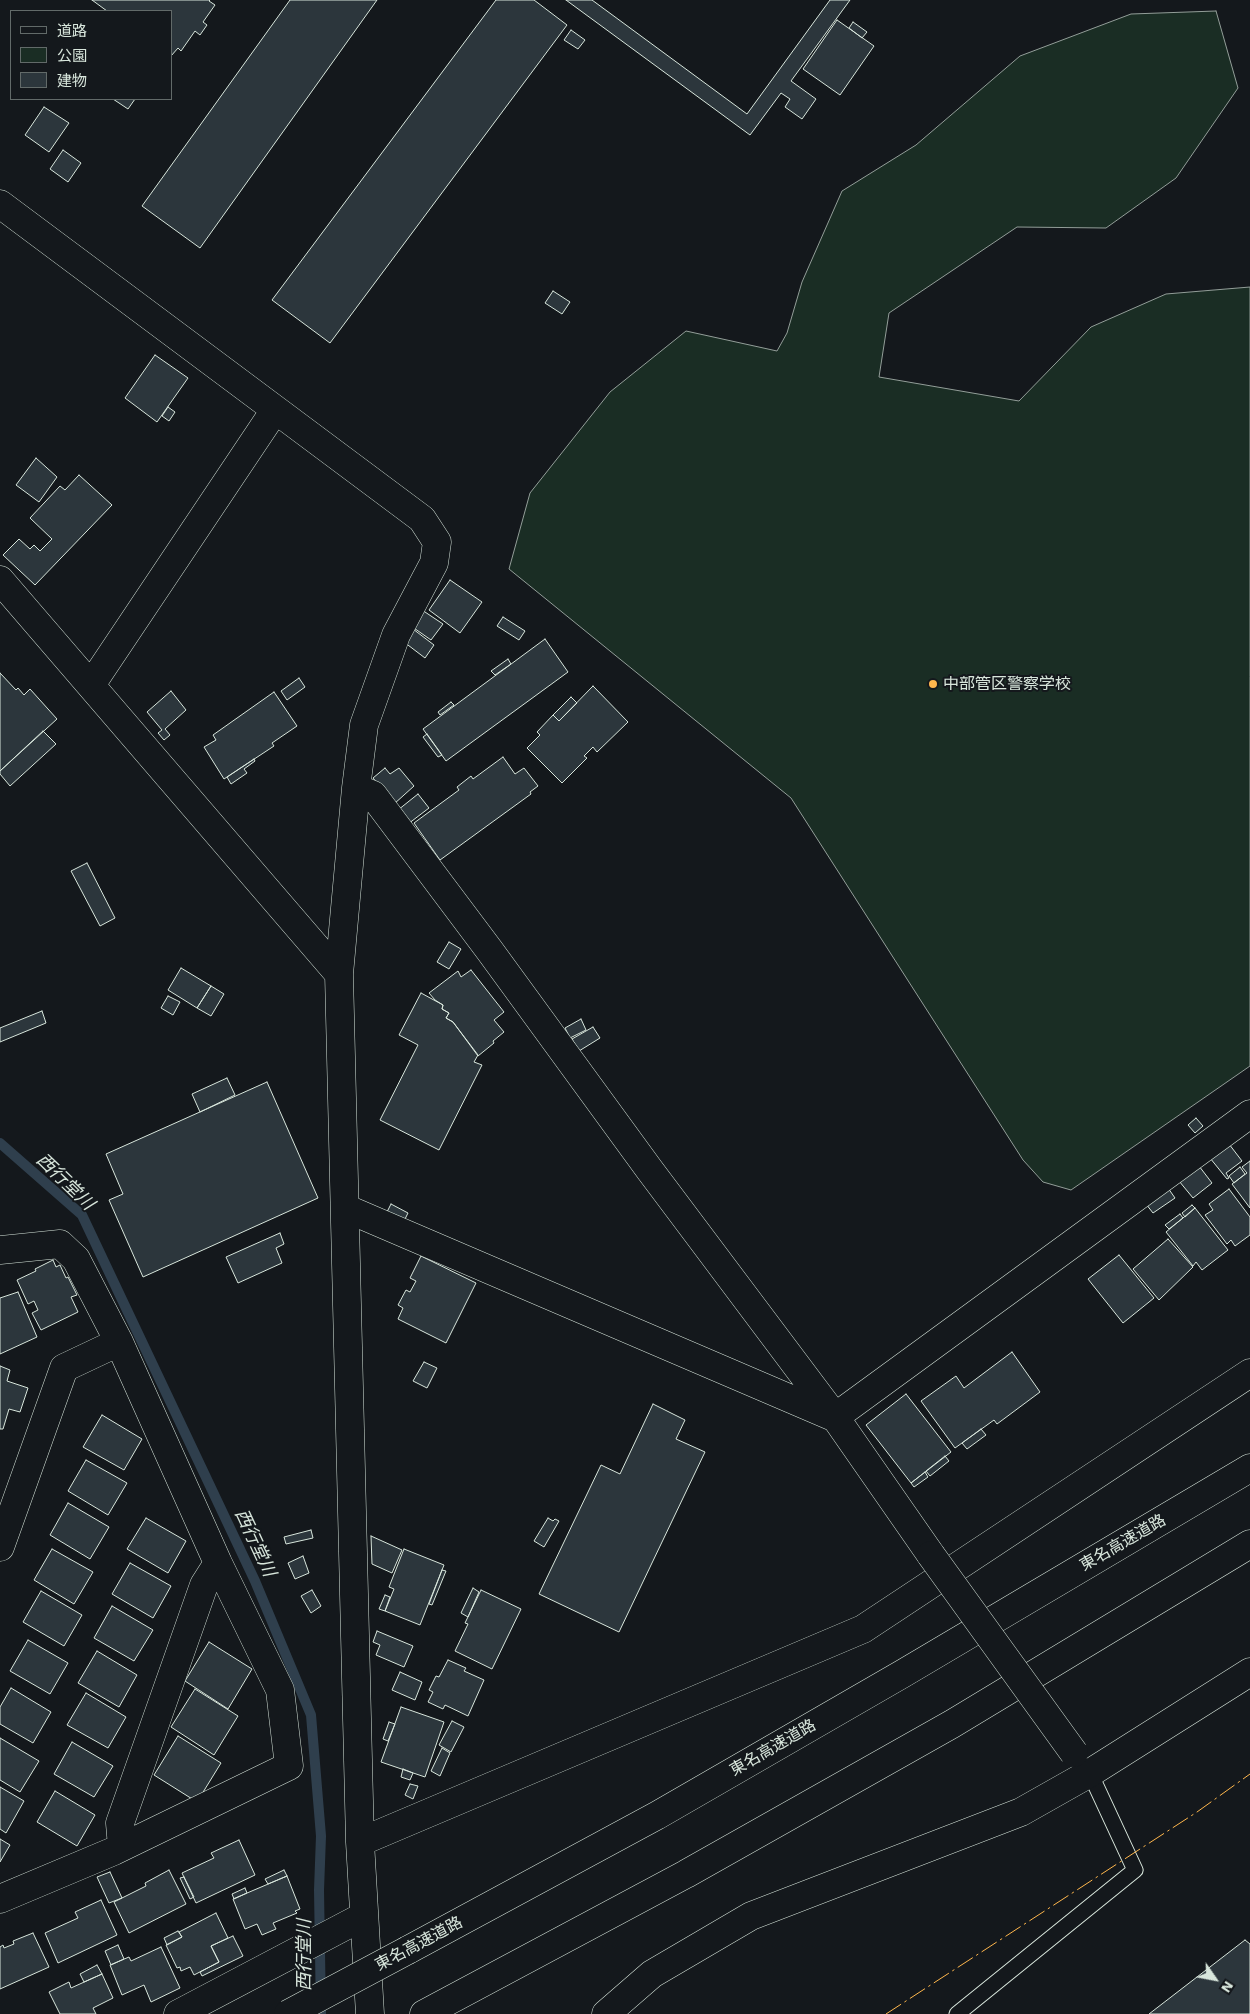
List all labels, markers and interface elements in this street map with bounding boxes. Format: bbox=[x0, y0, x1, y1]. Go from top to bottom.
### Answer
legend bbox=[10, 10, 172, 100]
text: 道路 bbox=[57, 22, 87, 40]
text: 公園 bbox=[57, 47, 87, 65]
text: 建物 bbox=[57, 72, 87, 90]
place label: 中部管区警察学校 bbox=[943, 674, 1071, 694]
marker: 中部管区警察学校 bbox=[927, 678, 939, 690]
water label: 西行堂川 bbox=[32, 1149, 98, 1215]
water label: 西行堂川 bbox=[230, 1506, 280, 1580]
street label: 東名高速道路 bbox=[1077, 1511, 1169, 1575]
street label: 東名高速道路 bbox=[727, 1716, 819, 1780]
street label: 東名高速道路 bbox=[372, 1913, 466, 1975]
water label: 西行堂川 bbox=[294, 1919, 316, 1991]
north arrow bbox=[1190, 1954, 1240, 2004]
text: N bbox=[1218, 1978, 1237, 1996]

